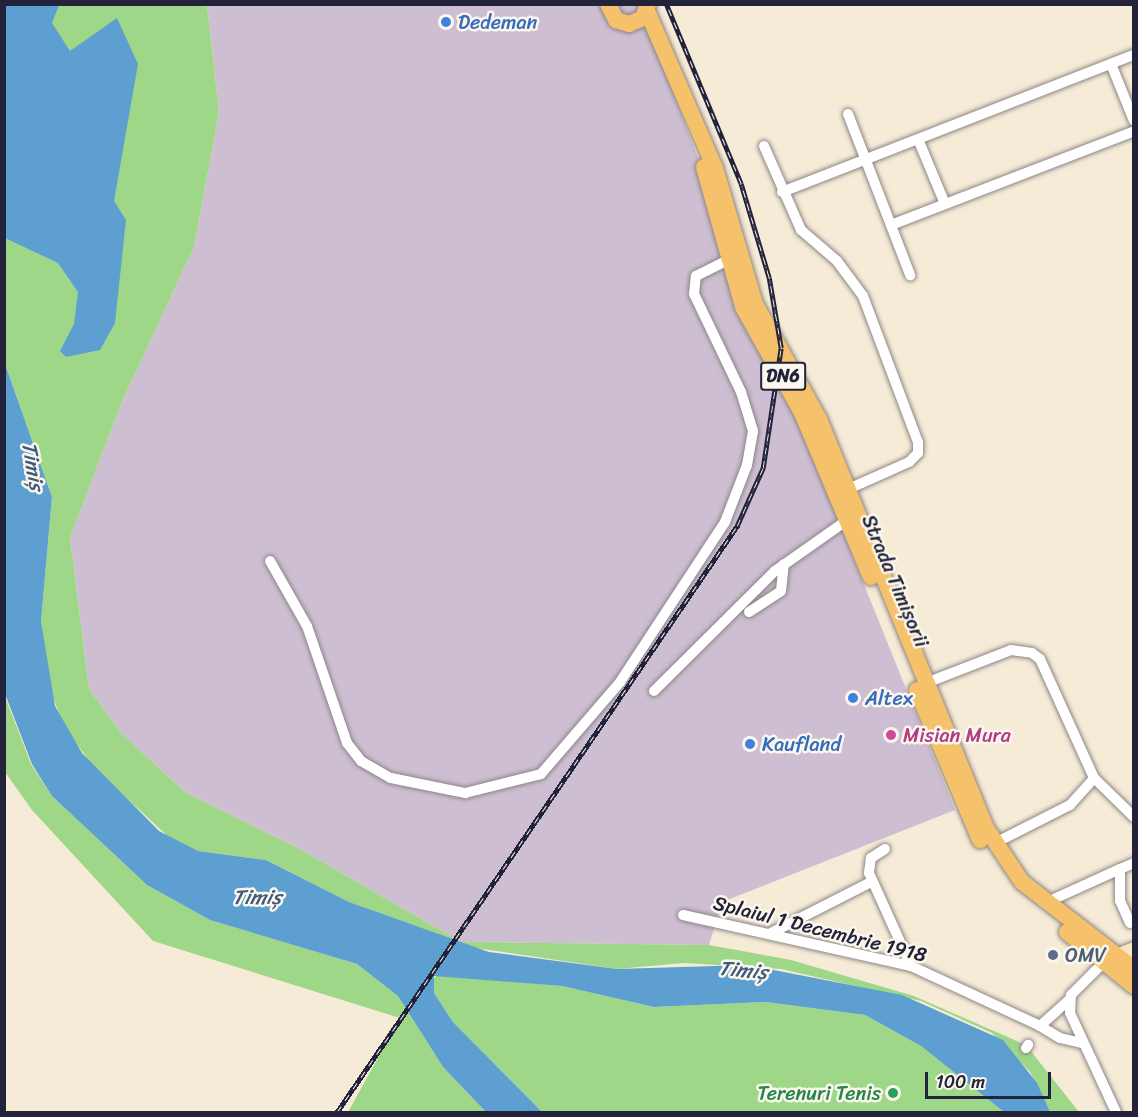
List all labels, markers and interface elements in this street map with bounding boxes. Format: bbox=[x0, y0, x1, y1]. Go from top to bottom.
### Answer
place label: Dedeman bbox=[458, 10, 537, 34]
marker: Dedeman bbox=[439, 15, 453, 29]
road number: DN6 bbox=[759, 361, 807, 391]
water label: Timiș bbox=[16, 440, 50, 492]
street label: Strada Timișorii bbox=[856, 511, 934, 651]
place label: Altex bbox=[865, 686, 913, 710]
marker: Altex bbox=[846, 691, 860, 705]
place label: Misian Mura bbox=[903, 723, 1011, 747]
marker: Misian Mura bbox=[884, 728, 898, 742]
place label: Kaufland bbox=[762, 732, 841, 756]
marker: Kaufland bbox=[743, 737, 757, 751]
water label: Timiș bbox=[232, 884, 282, 910]
street label: Splaiul 1 Decembrie 1918 bbox=[711, 891, 929, 967]
place label: OMV bbox=[1065, 943, 1106, 967]
marker: OMV bbox=[1046, 948, 1060, 962]
water label: Timiș bbox=[717, 955, 769, 985]
scale bar bbox=[928, 1060, 1054, 1098]
text: 100 m bbox=[936, 1066, 985, 1098]
place label: Terenuri Tenis bbox=[757, 1081, 881, 1105]
marker: Terenuri Tenis bbox=[886, 1086, 900, 1100]

